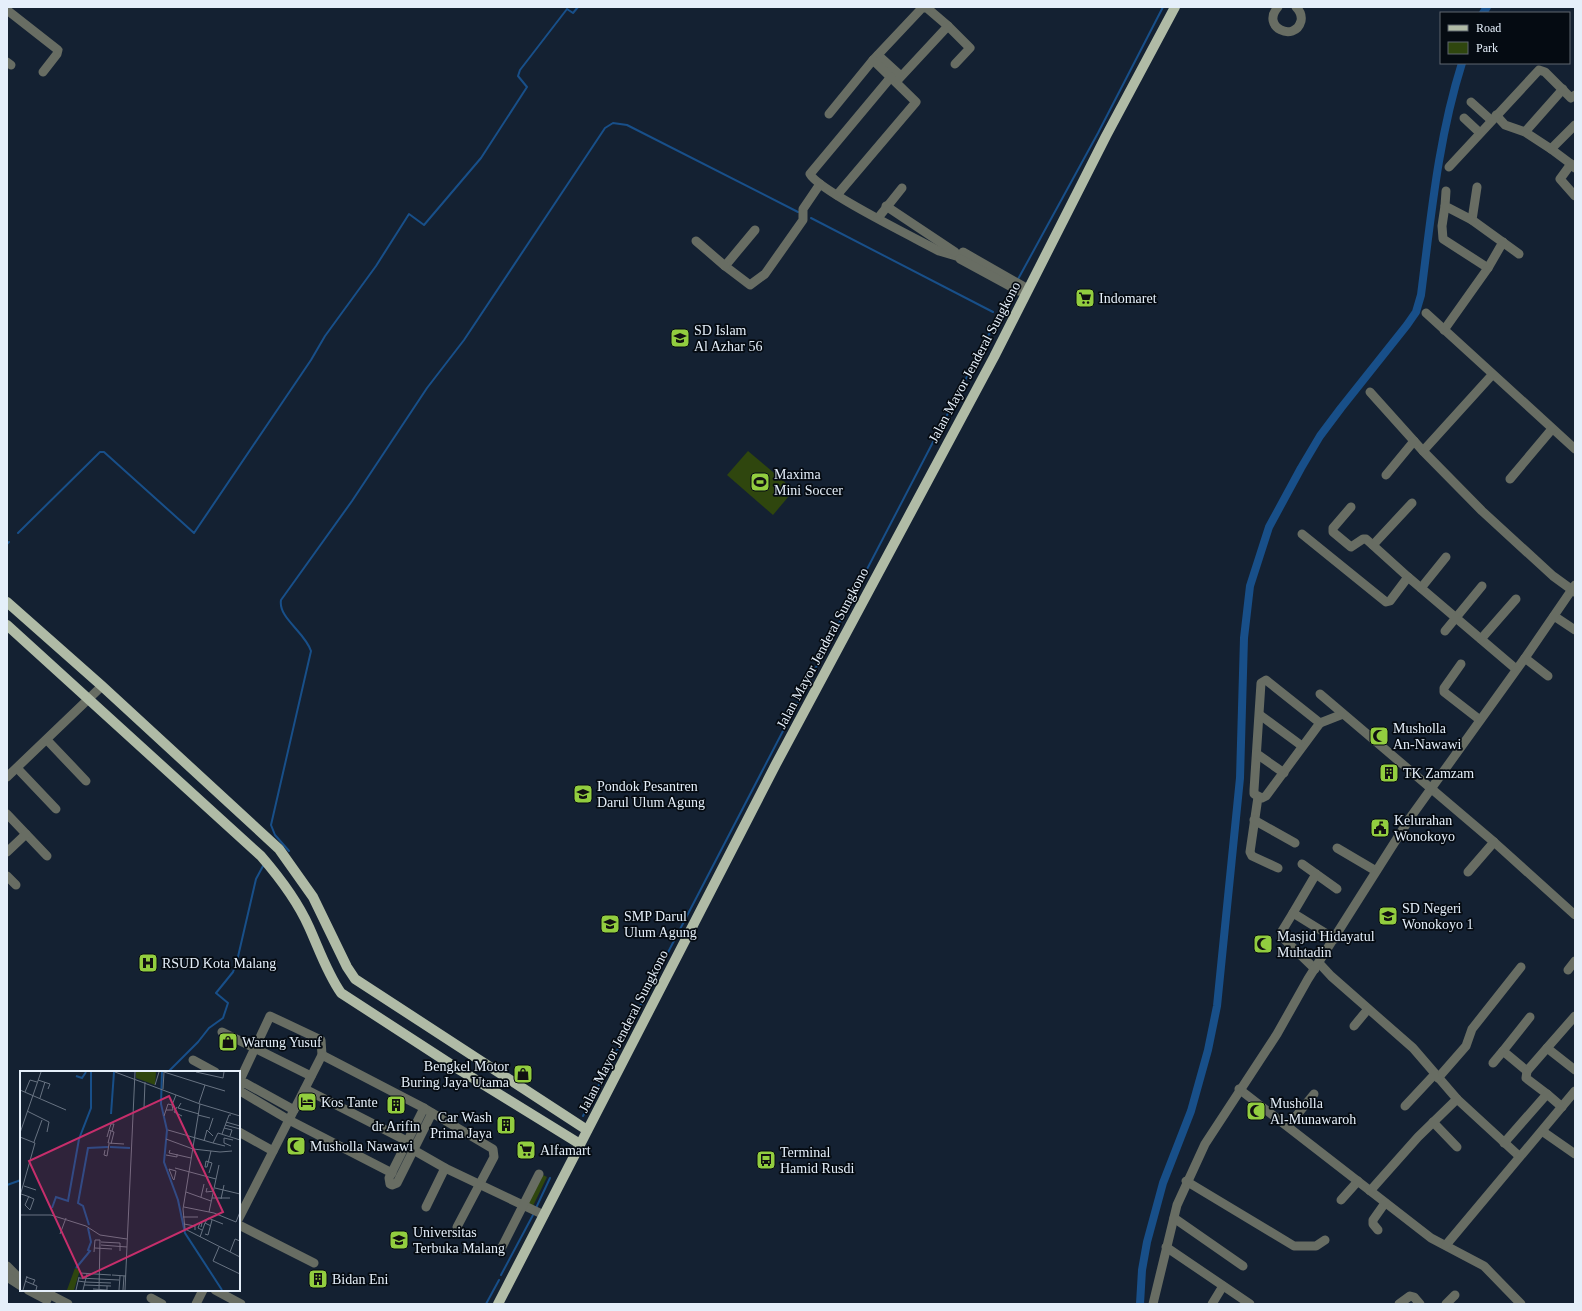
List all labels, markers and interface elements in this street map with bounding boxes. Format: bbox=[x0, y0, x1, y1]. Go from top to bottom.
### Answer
legend bbox=[1440, 12, 1570, 64]
text: Road bbox=[1476, 21, 1501, 35]
text: Park bbox=[1476, 41, 1498, 55]
street label: Jalan Mayor Jenderal Sungkono bbox=[926, 279, 1023, 445]
supermarket icon: Indomaret bbox=[1074, 287, 1096, 309]
place label: Indomaret bbox=[1099, 291, 1157, 306]
place label: SD Islam Al Azhar 56 bbox=[694, 323, 762, 354]
school or university icon: SD Islam Al Azhar 56 bbox=[669, 327, 691, 349]
place label: Maxima Mini Soccer bbox=[774, 467, 843, 498]
sports icon: Maxima Mini Soccer bbox=[749, 471, 771, 493]
street label: Jalan Mayor Jenderal Sungkono bbox=[774, 565, 871, 731]
place label: Musholla An-Nawawi bbox=[1393, 721, 1462, 752]
mosque icon: Musholla An-Nawawi bbox=[1368, 725, 1390, 747]
building icon: TK Zamzam bbox=[1378, 762, 1400, 784]
place label: TK Zamzam bbox=[1403, 766, 1474, 781]
place label: Pondok Pesantren Darul Ulum Agung bbox=[597, 779, 705, 810]
school or university icon: Pondok Pesantren Darul Ulum Agung bbox=[572, 783, 594, 805]
place label: Kelurahan Wonokoyo bbox=[1394, 813, 1455, 844]
public building icon: Kelurahan Wonokoyo bbox=[1369, 817, 1391, 839]
place label: SD Negeri Wonokoyo 1 bbox=[1402, 901, 1474, 932]
school or university icon: SD Negeri Wonokoyo 1 bbox=[1377, 905, 1399, 927]
place label: SMP Darul Ulum Agung bbox=[624, 909, 697, 940]
school or university icon: SMP Darul Ulum Agung bbox=[599, 913, 621, 935]
place label: Masjid Hidayatul Muhtadin bbox=[1277, 929, 1375, 960]
mosque icon: Masjid Hidayatul Muhtadin bbox=[1252, 933, 1274, 955]
street label: Jalan Mayor Jenderal Sungkono bbox=[576, 948, 671, 1115]
hospital icon: RSUD Kota Malang bbox=[137, 952, 159, 974]
place label: RSUD Kota Malang bbox=[162, 956, 276, 971]
shop icon: Warung Yusuf bbox=[217, 1031, 239, 1053]
place label: Warung Yusuf bbox=[242, 1035, 322, 1050]
place label: Bengkel Motor Buring Jaya Utama bbox=[401, 1059, 510, 1090]
shop icon: Bengkel Motor Buring Jaya Utama bbox=[512, 1063, 534, 1085]
inset map bbox=[20, 1071, 240, 1291]
hotel icon: Kos Tante bbox=[296, 1091, 318, 1113]
building icon: dr Arifin bbox=[385, 1094, 407, 1116]
place label: Kos Tante bbox=[321, 1095, 378, 1110]
place label: Musholla Al-Munawaroh bbox=[1270, 1096, 1356, 1127]
mosque icon: Musholla Al-Munawaroh bbox=[1245, 1100, 1267, 1122]
place label: Car Wash Prima Jaya bbox=[430, 1110, 493, 1141]
building icon: Car Wash Prima Jaya bbox=[495, 1114, 517, 1136]
place label: dr Arifin bbox=[372, 1119, 420, 1134]
mosque icon: Musholla Nawawi bbox=[285, 1135, 307, 1157]
place label: Musholla Nawawi bbox=[310, 1139, 413, 1154]
supermarket icon: Alfamart bbox=[515, 1139, 537, 1161]
place label: Alfamart bbox=[540, 1143, 591, 1158]
place label: Terminal Hamid Rusdi bbox=[780, 1145, 854, 1176]
bus stop icon: Terminal Hamid Rusdi bbox=[755, 1149, 777, 1171]
place label: Universitas Terbuka Malang bbox=[413, 1225, 505, 1256]
school or university icon: Universitas Terbuka Malang bbox=[388, 1229, 410, 1251]
building icon: Bidan Eni bbox=[307, 1268, 329, 1290]
place label: Bidan Eni bbox=[332, 1272, 388, 1287]

